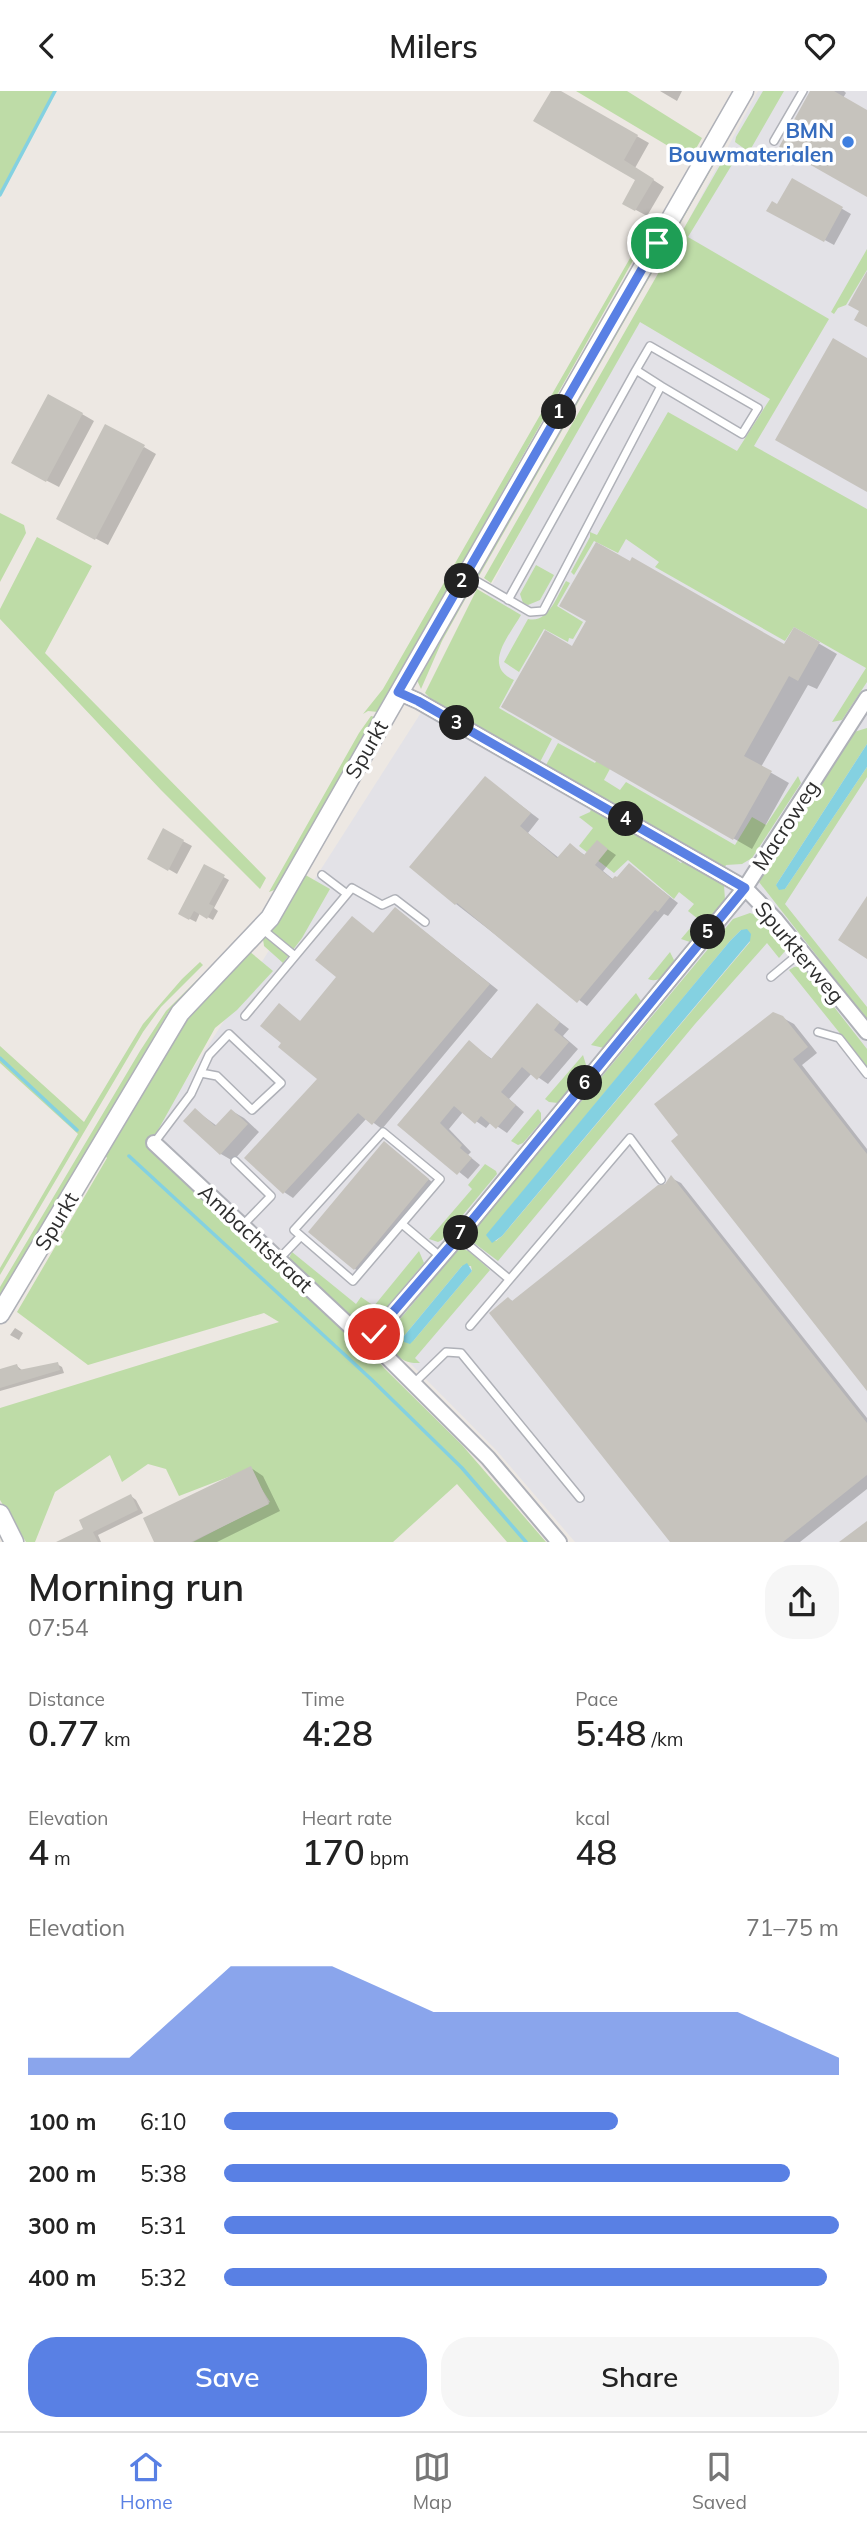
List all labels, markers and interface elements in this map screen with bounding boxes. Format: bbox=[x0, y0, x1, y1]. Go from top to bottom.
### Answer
text: Milers bbox=[389, 26, 478, 66]
icon: back bbox=[28, 27, 66, 65]
icon: heart bbox=[801, 27, 839, 65]
place label: BMN Bouwmaterialen bbox=[668, 117, 834, 167]
marker: BMN Bouwmaterialen bbox=[840, 134, 856, 150]
pin bbox=[627, 213, 687, 273]
icon: arrive bbox=[638, 224, 676, 262]
pin: 1 bbox=[542, 395, 576, 429]
text: 1 bbox=[553, 399, 564, 423]
pin: 2 bbox=[444, 563, 480, 599]
text: 2 bbox=[456, 568, 467, 592]
pin: 3 bbox=[440, 705, 475, 741]
text: 3 bbox=[451, 710, 462, 734]
street label: Spurkt bbox=[339, 715, 393, 783]
street label: Macroweg bbox=[746, 775, 824, 875]
pin: 4 bbox=[608, 801, 644, 837]
text: 4 bbox=[620, 806, 631, 830]
street label: Spurkterweg bbox=[750, 896, 850, 1008]
pin: 5 bbox=[690, 915, 726, 949]
text: 5 bbox=[702, 919, 713, 943]
pin: 6 bbox=[568, 1065, 602, 1101]
text: 6 bbox=[579, 1070, 590, 1094]
street label: Ambachtstraat bbox=[193, 1178, 319, 1298]
street label: Spurkt bbox=[29, 1187, 83, 1255]
pin: 7 bbox=[444, 1215, 478, 1251]
text: 7 bbox=[455, 1220, 466, 1244]
pin bbox=[344, 1304, 404, 1364]
icon: check bbox=[355, 1315, 393, 1353]
text: Morning run bbox=[28, 1563, 244, 1611]
button: share bbox=[765, 1565, 839, 1639]
text: 07:54 bbox=[28, 1613, 88, 1642]
text: Distance bbox=[28, 1687, 105, 1711]
text: Time bbox=[302, 1687, 345, 1711]
text: Pace bbox=[575, 1687, 618, 1711]
text: 0.77 bbox=[28, 1711, 99, 1755]
text: 4:28 bbox=[302, 1711, 373, 1755]
text: 5:48 bbox=[575, 1711, 647, 1755]
text: km bbox=[99, 1727, 131, 1751]
text: /km bbox=[647, 1727, 683, 1751]
text: Elevation bbox=[28, 1806, 108, 1830]
text: Heart rate bbox=[302, 1806, 392, 1830]
text: kcal bbox=[575, 1806, 610, 1830]
text: 4 bbox=[28, 1830, 49, 1874]
text: 170 bbox=[302, 1830, 365, 1874]
text: 48 bbox=[575, 1830, 617, 1874]
text: m bbox=[49, 1846, 71, 1870]
text: bpm bbox=[365, 1846, 409, 1870]
text: Elevation bbox=[28, 1913, 125, 1942]
text: 71–75 m bbox=[746, 1913, 839, 1942]
text: 100 m bbox=[28, 2107, 96, 2136]
text: 6:10 bbox=[140, 2107, 187, 2136]
text: 200 m bbox=[28, 2159, 96, 2188]
text: 5:38 bbox=[140, 2159, 187, 2188]
text: 300 m bbox=[28, 2211, 96, 2240]
text: 5:31 bbox=[140, 2211, 187, 2240]
text: 400 m bbox=[28, 2263, 96, 2292]
text: 5:32 bbox=[140, 2263, 187, 2292]
button: Save bbox=[28, 2337, 427, 2417]
button: Share bbox=[441, 2337, 839, 2417]
tab: Home bbox=[120, 2448, 173, 2514]
tab: Map bbox=[413, 2448, 452, 2514]
tab: Saved bbox=[692, 2448, 747, 2514]

